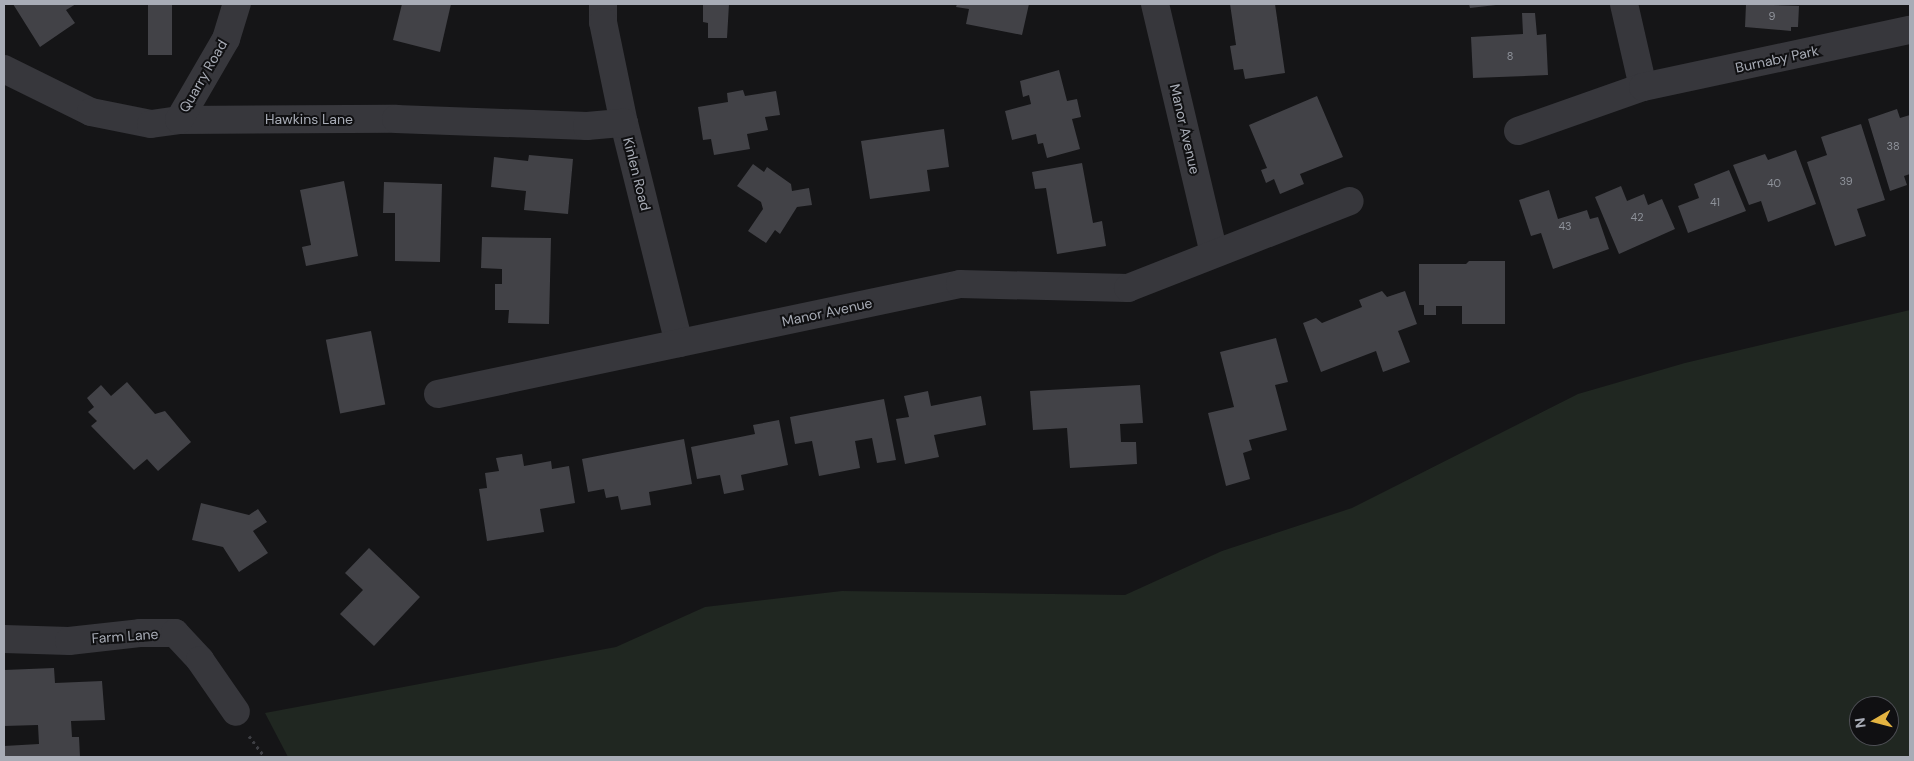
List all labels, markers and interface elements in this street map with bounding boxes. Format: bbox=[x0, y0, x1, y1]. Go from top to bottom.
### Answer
house number: 9 bbox=[1769, 9, 1775, 23]
street label: Quarry Road bbox=[175, 37, 231, 115]
street label: Burnaby Park bbox=[1734, 42, 1820, 76]
house number: 8 bbox=[1507, 49, 1513, 63]
street label: Manor Avenue bbox=[1166, 82, 1204, 176]
street label: Hawkins Lane bbox=[265, 111, 353, 127]
street label: Kinlen Road bbox=[620, 136, 654, 212]
house number: 38 bbox=[1886, 139, 1900, 153]
house number: 39 bbox=[1839, 174, 1853, 188]
house number: 40 bbox=[1767, 176, 1781, 190]
house number: 41 bbox=[1710, 195, 1720, 209]
house number: 42 bbox=[1630, 210, 1644, 224]
house number: 43 bbox=[1558, 219, 1572, 233]
street label: Manor Avenue bbox=[780, 294, 874, 330]
street label: Farm Lane bbox=[91, 625, 159, 647]
north arrow bbox=[1849, 696, 1899, 746]
text: N bbox=[1851, 717, 1870, 729]

